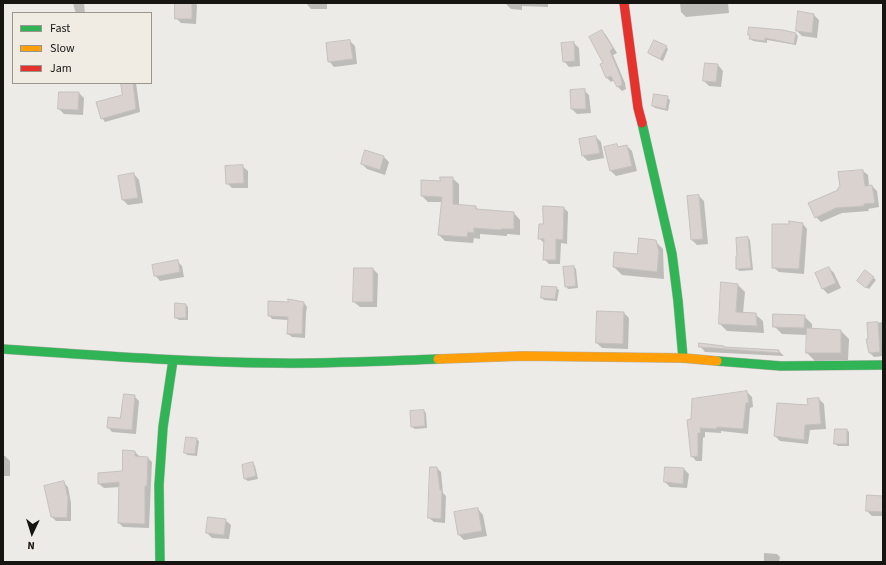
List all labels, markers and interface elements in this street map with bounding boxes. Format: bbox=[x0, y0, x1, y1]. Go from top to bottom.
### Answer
legend bbox=[12, 12, 152, 84]
text: Fast bbox=[50, 20, 70, 37]
text: Slow bbox=[50, 40, 75, 57]
text: Jam bbox=[50, 60, 72, 77]
north arrow bbox=[12, 513, 52, 553]
text: N bbox=[27, 538, 35, 553]

